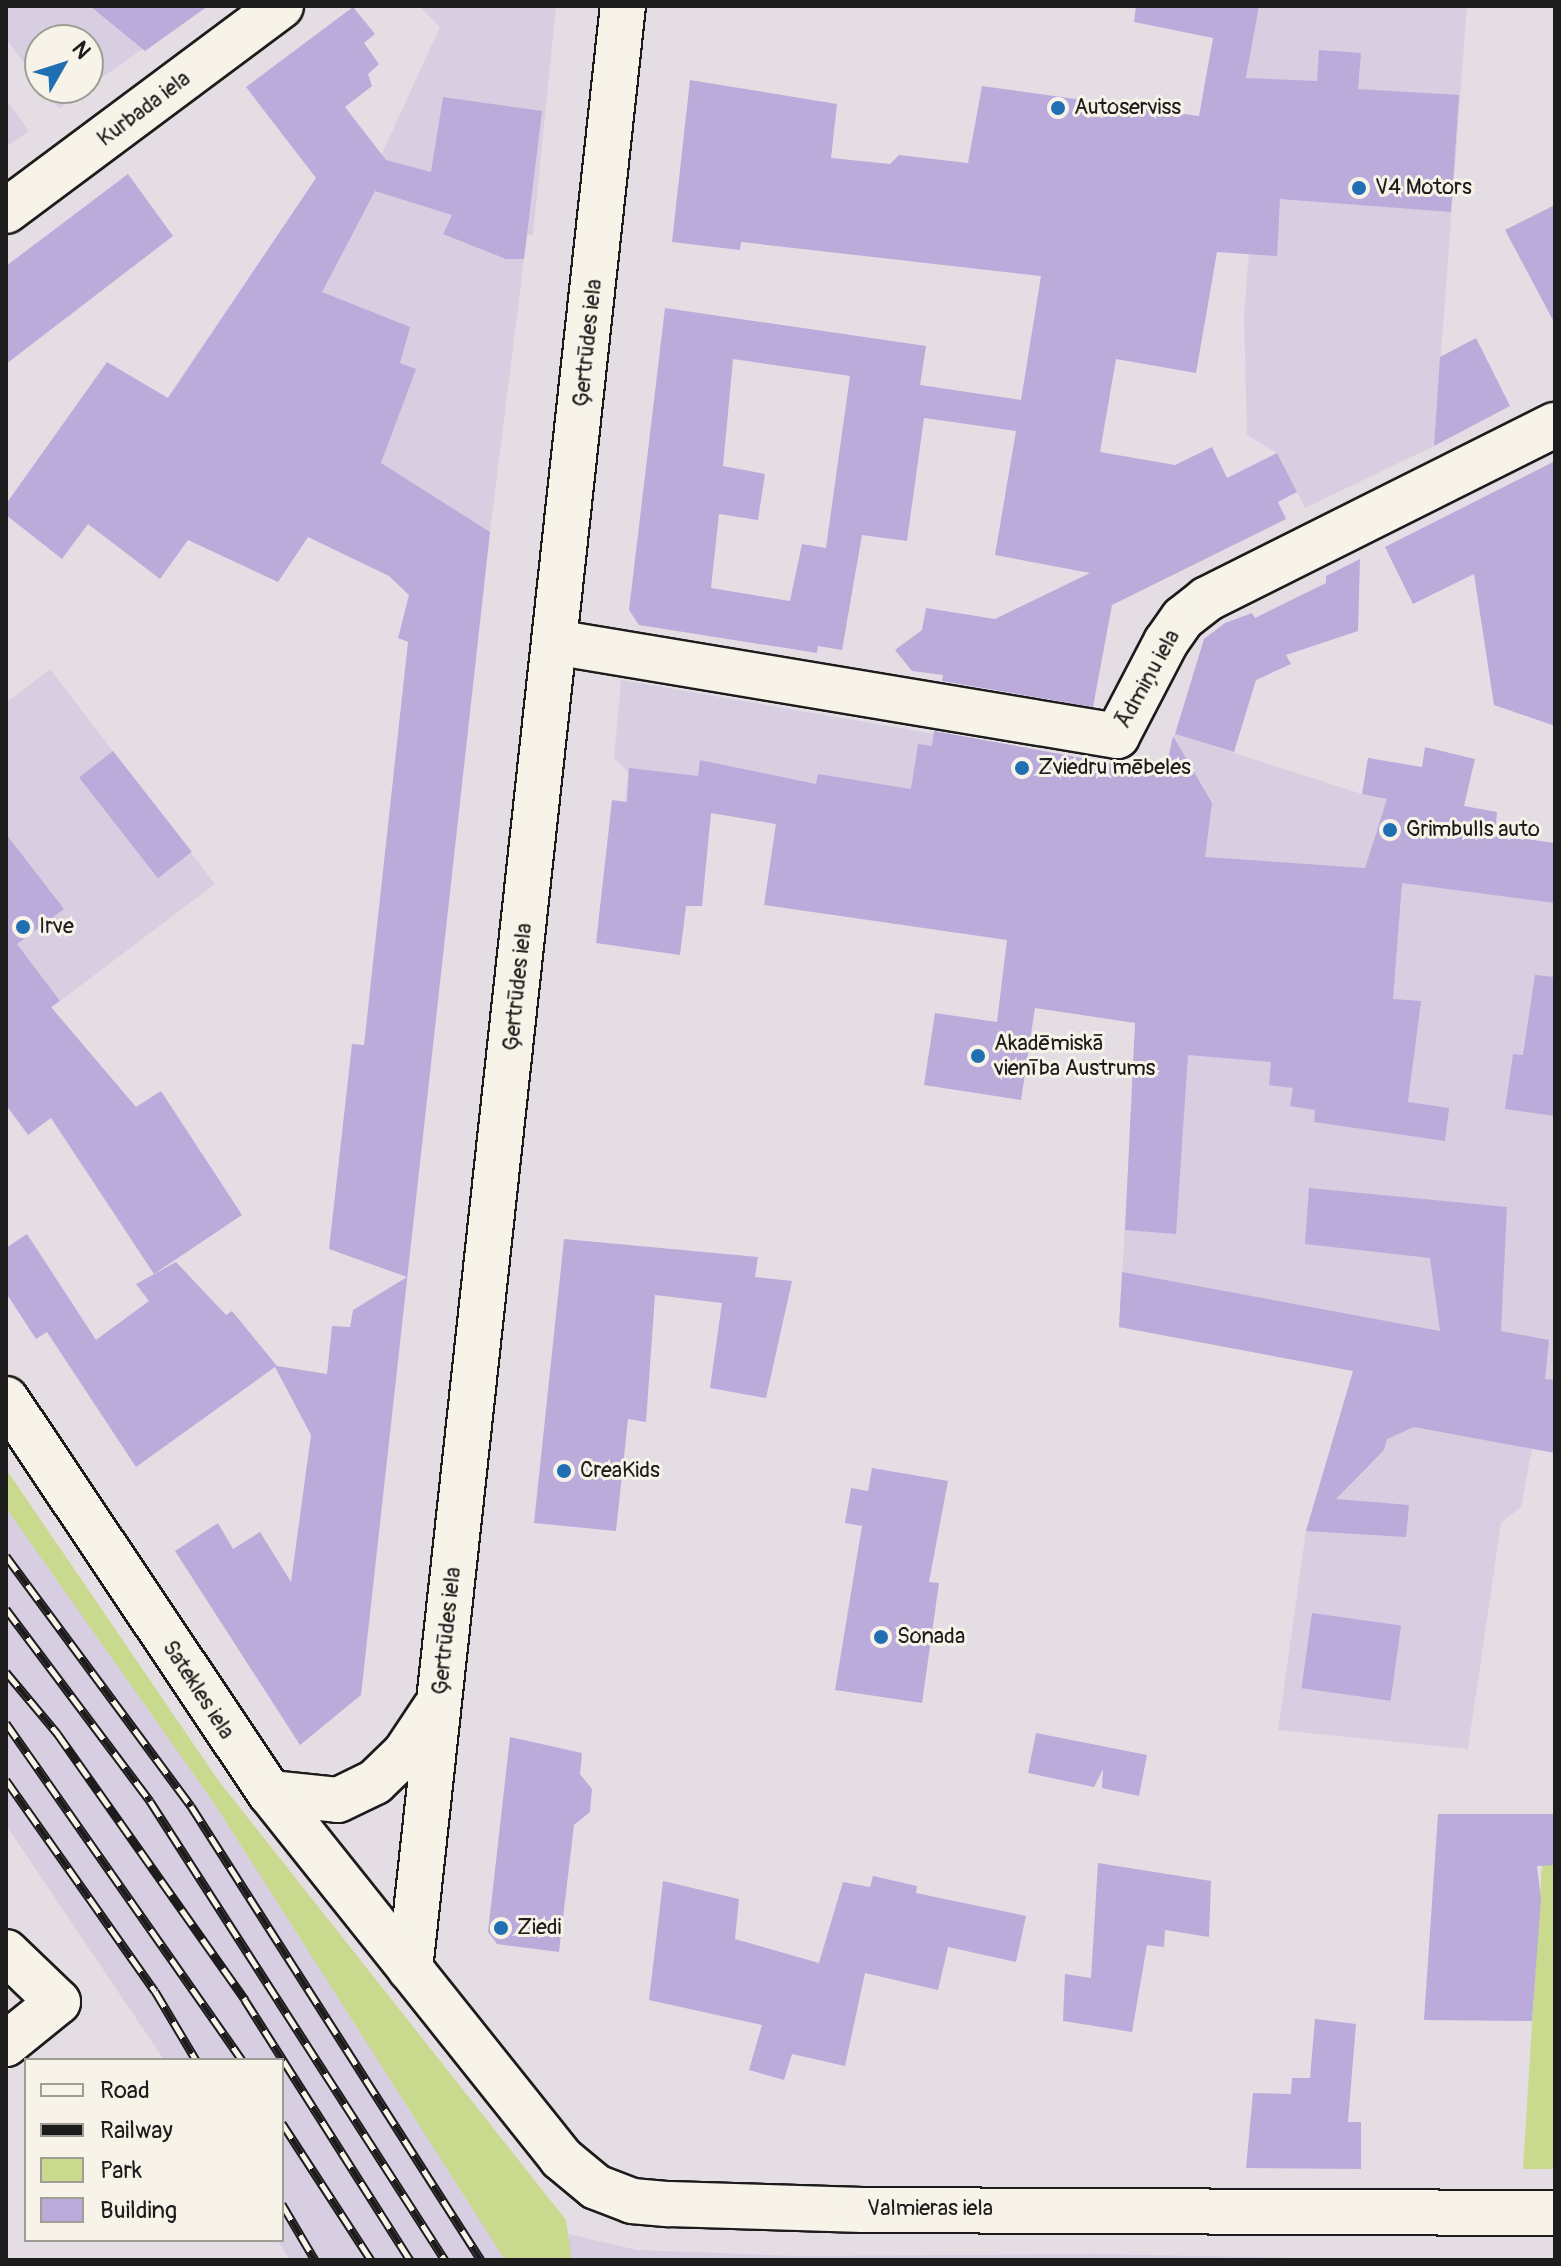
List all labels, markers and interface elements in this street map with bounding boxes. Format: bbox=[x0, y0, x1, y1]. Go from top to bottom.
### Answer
north arrow bbox=[24, 24, 104, 104]
text: N bbox=[66, 36, 97, 65]
street label: Kurbada iela bbox=[92, 66, 196, 152]
place label: Autoserviss bbox=[1074, 95, 1181, 121]
marker: Autoserviss bbox=[1049, 99, 1067, 117]
place label: V4 Motors bbox=[1375, 175, 1472, 201]
marker: V4 Motors bbox=[1350, 179, 1368, 197]
street label: Ģertrūdes iela bbox=[568, 278, 608, 408]
street label: Ādmiņu iela bbox=[1110, 625, 1186, 733]
place label: Zviedru mēbeles bbox=[1038, 755, 1191, 781]
marker: Zviedru mēbeles bbox=[1013, 759, 1031, 777]
place label: Grimbulls auto bbox=[1406, 817, 1540, 843]
marker: Grimbulls auto bbox=[1381, 821, 1399, 839]
place label: Irve bbox=[39, 914, 74, 940]
marker: Irve bbox=[14, 918, 32, 936]
street label: Ģertrūdes iela bbox=[498, 922, 538, 1052]
place label: Akadēmiskā vienība Austrums bbox=[994, 1030, 1155, 1082]
marker: Akadēmiskā vienība Austrums bbox=[969, 1047, 987, 1065]
place label: CreaKids bbox=[580, 1458, 660, 1484]
marker: CreaKids bbox=[555, 1462, 573, 1480]
street label: Ģertrūdes iela bbox=[427, 1566, 467, 1696]
place label: Sonada bbox=[897, 1624, 965, 1650]
marker: Sonada bbox=[872, 1628, 890, 1646]
street label: Satekles iela bbox=[156, 1636, 240, 1744]
place label: Ziedi bbox=[517, 1915, 561, 1941]
marker: Ziedi bbox=[492, 1919, 510, 1937]
legend bbox=[24, 2058, 284, 2242]
text: Road bbox=[100, 2076, 150, 2105]
text: Railway bbox=[100, 2116, 173, 2145]
text: Park bbox=[100, 2156, 142, 2185]
text: Building bbox=[100, 2196, 177, 2225]
street label: Valmieras iela bbox=[867, 2196, 993, 2222]

